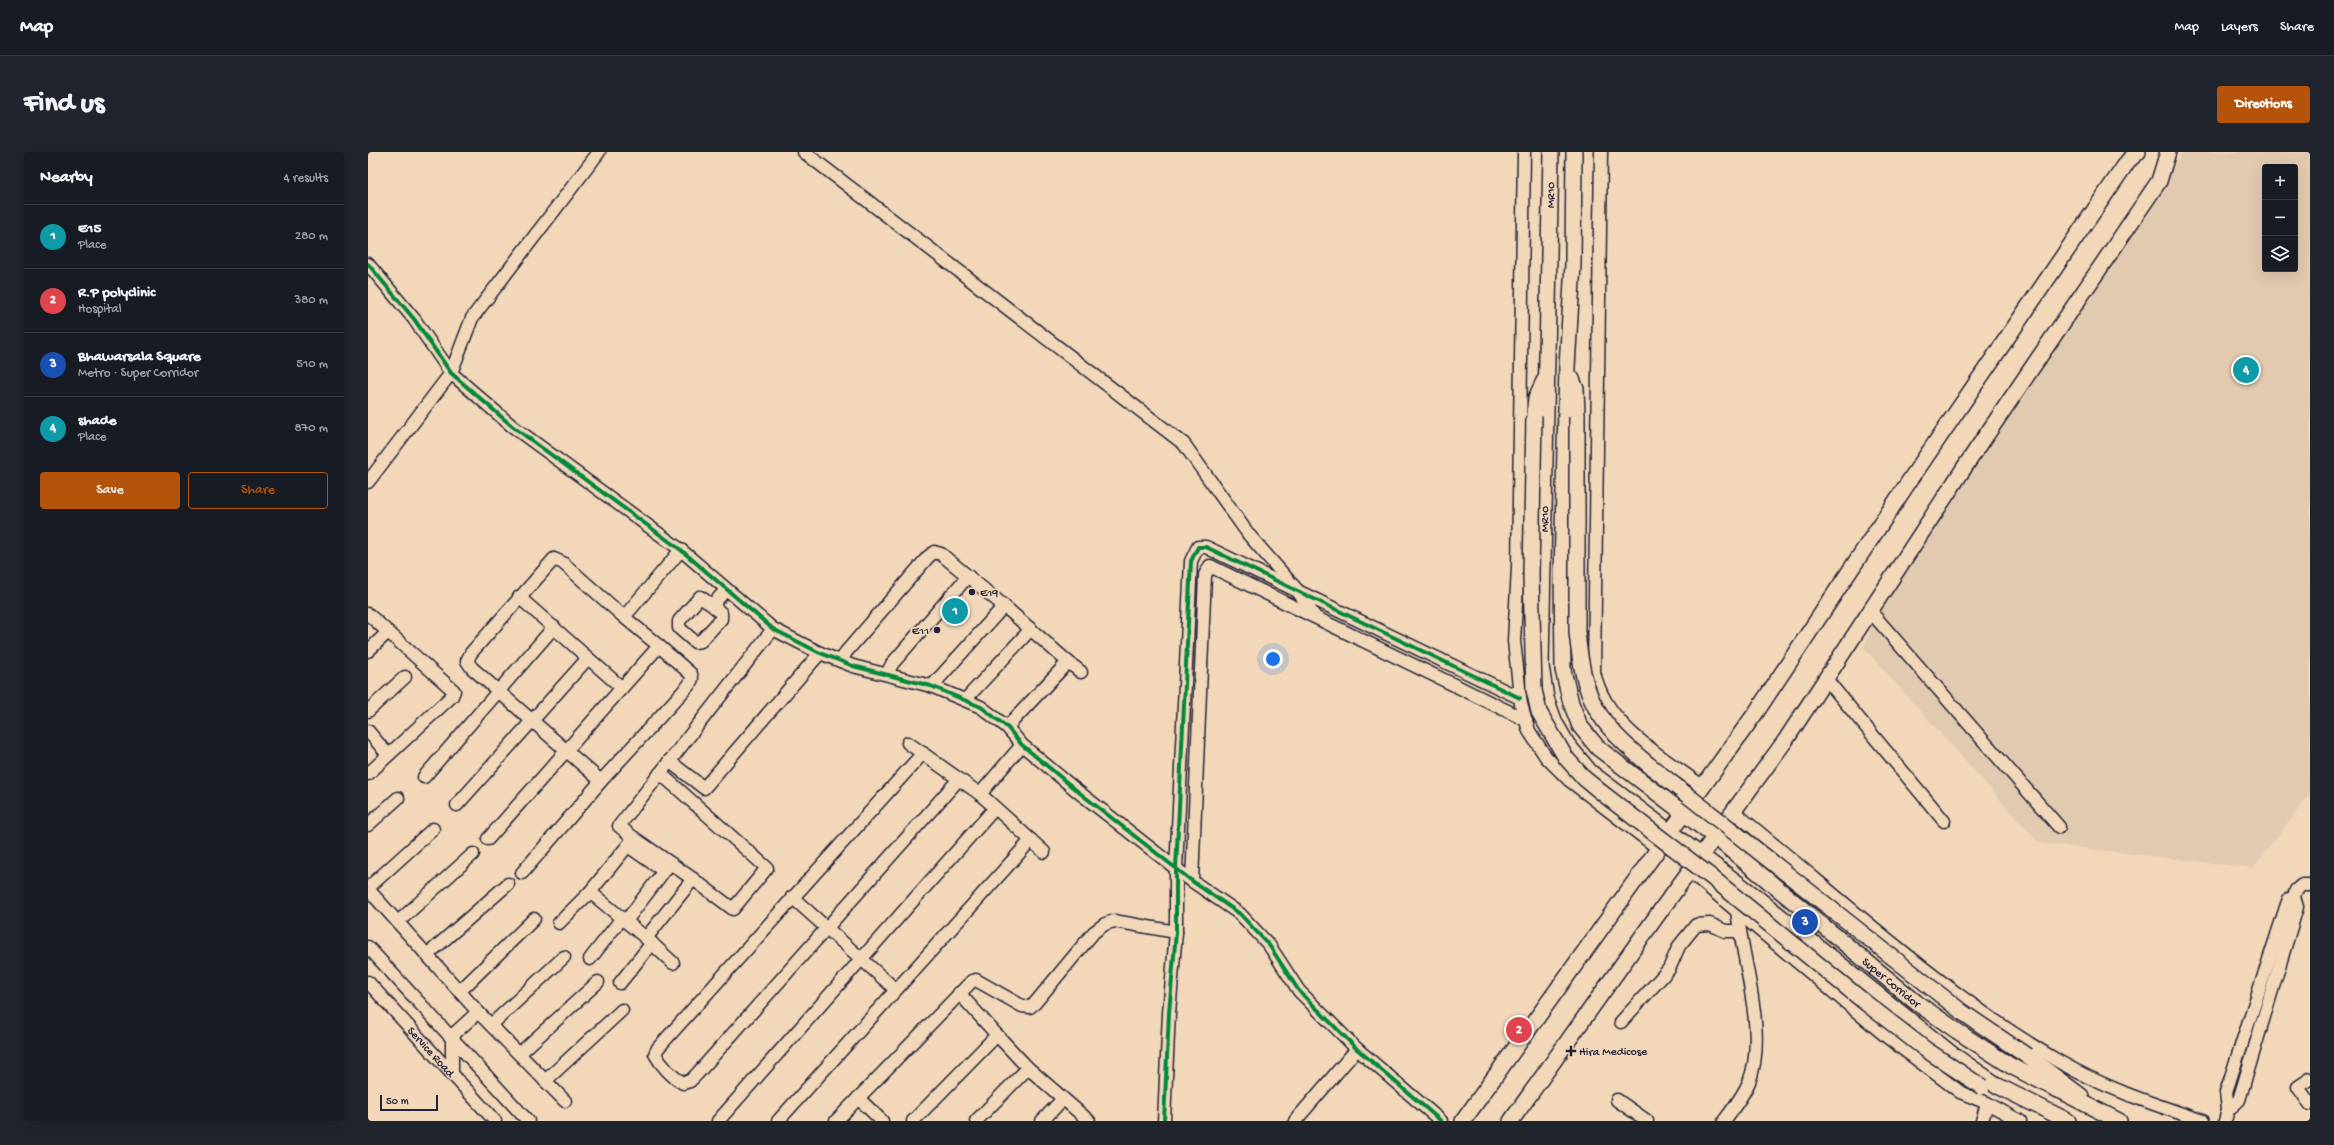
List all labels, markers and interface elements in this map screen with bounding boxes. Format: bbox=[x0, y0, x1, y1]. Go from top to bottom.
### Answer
text: Map bbox=[20, 16, 53, 39]
text: Map bbox=[2175, 19, 2199, 36]
text: Layers bbox=[2221, 19, 2258, 36]
text: Share bbox=[2280, 19, 2314, 36]
button: Directions bbox=[2217, 86, 2310, 123]
text: Find us bbox=[24, 88, 104, 121]
map controls bbox=[2262, 164, 2298, 272]
button: + bbox=[2262, 164, 2298, 200]
text: Nearby bbox=[40, 168, 93, 188]
text: 4 results bbox=[284, 171, 328, 186]
street label: MR10 bbox=[1545, 182, 1559, 208]
button: − bbox=[2262, 200, 2298, 236]
text: E15 bbox=[78, 220, 101, 238]
text: 1 bbox=[50, 229, 56, 244]
text: 280 m bbox=[295, 229, 328, 244]
button: layers bbox=[2262, 236, 2298, 272]
text: Place bbox=[78, 238, 106, 253]
text: R.P polyclinic bbox=[78, 284, 155, 302]
text: 2 bbox=[50, 293, 56, 308]
text: 380 m bbox=[294, 293, 328, 308]
text: Hospital bbox=[78, 302, 122, 317]
text: Bhawarsala Square bbox=[78, 348, 201, 366]
pin: 4 bbox=[2233, 355, 2259, 385]
text: 3 bbox=[50, 357, 56, 372]
text: 510 m bbox=[296, 357, 328, 372]
text: Metro · Super Corridor bbox=[78, 366, 198, 381]
text: shade bbox=[78, 412, 116, 430]
text: 4 bbox=[50, 421, 56, 436]
text: 870 m bbox=[294, 421, 328, 436]
text: Place bbox=[78, 430, 106, 445]
button: Save bbox=[40, 472, 180, 509]
button: Share bbox=[188, 472, 328, 509]
street label: MR10 bbox=[1539, 506, 1553, 532]
marker: E19 bbox=[967, 587, 977, 597]
place label: E19 bbox=[980, 587, 998, 601]
pin: 1 bbox=[942, 596, 968, 626]
place label: E11 bbox=[912, 625, 929, 639]
marker: E11 bbox=[932, 625, 942, 635]
your location bbox=[1263, 649, 1283, 669]
pin: 3 bbox=[1792, 907, 1818, 937]
street label: Super Corridor bbox=[1858, 956, 1924, 1013]
pin: 2 bbox=[1506, 1015, 1532, 1045]
street label: Service Road bbox=[403, 1025, 457, 1082]
marker: Hira Medicose bbox=[1566, 1046, 1576, 1056]
place label: Hira Medicose bbox=[1579, 1046, 1648, 1060]
scale bar bbox=[380, 1093, 438, 1112]
text: 50 m bbox=[386, 1096, 408, 1108]

